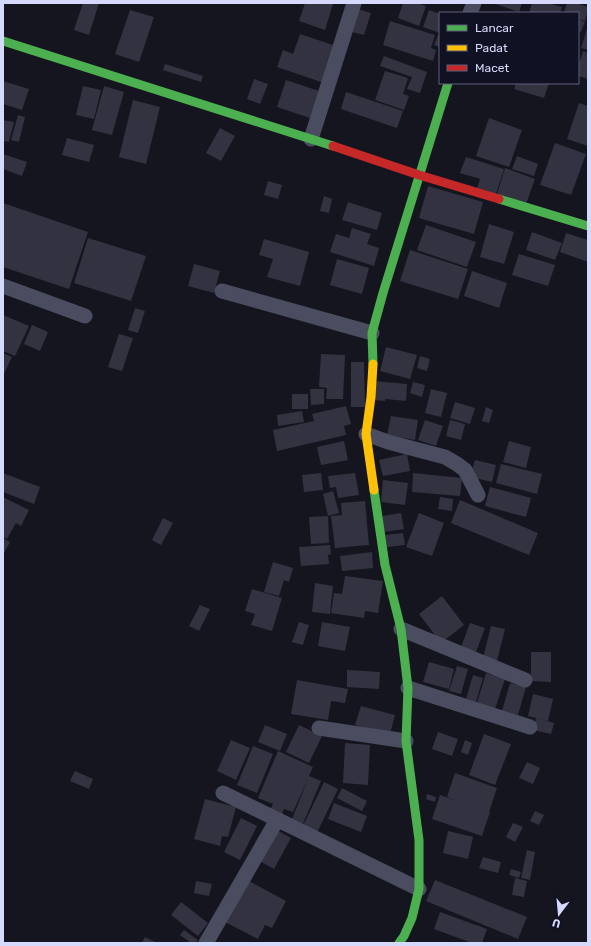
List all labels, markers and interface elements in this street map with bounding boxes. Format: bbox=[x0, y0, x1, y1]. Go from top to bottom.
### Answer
legend bbox=[439, 12, 579, 84]
text: Lancar bbox=[475, 21, 514, 35]
text: Padat bbox=[475, 41, 508, 55]
text: Macet bbox=[475, 61, 509, 75]
north arrow bbox=[539, 894, 579, 934]
text: U bbox=[551, 916, 562, 930]

